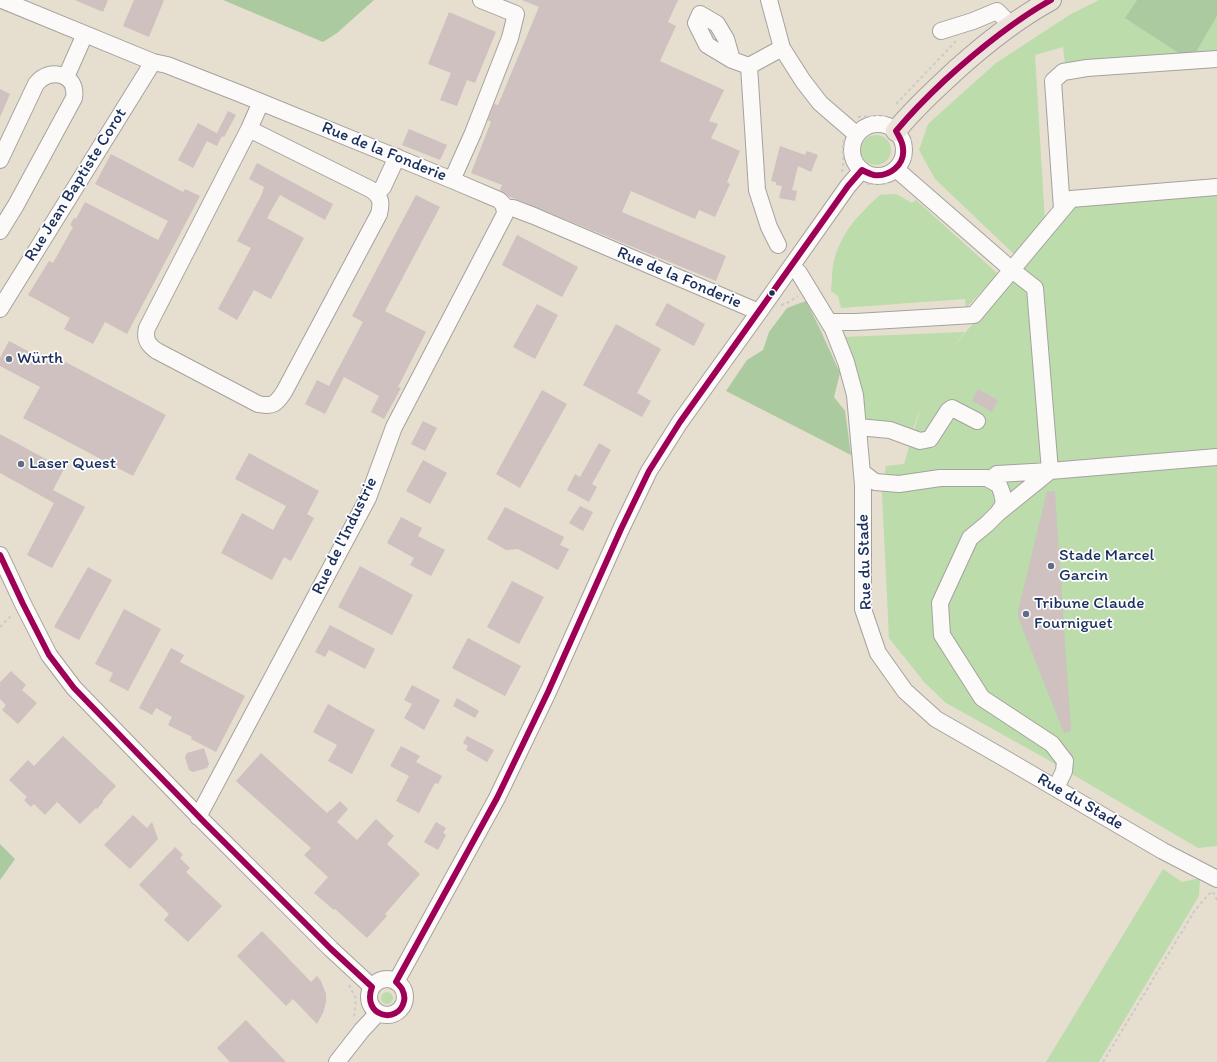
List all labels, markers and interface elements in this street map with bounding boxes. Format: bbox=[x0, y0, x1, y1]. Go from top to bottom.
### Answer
street label: Rue Jean Baptiste Corot bbox=[21, 105, 131, 265]
street label: Rue de la Fonderie bbox=[318, 118, 450, 186]
street label: Rue de la Fonderie bbox=[614, 243, 744, 313]
unlabelled marker bbox=[767, 288, 777, 298]
place label: Würth bbox=[17, 349, 63, 369]
marker: Würth bbox=[4, 354, 14, 364]
place label: Laser Quest bbox=[29, 454, 116, 474]
marker: Laser Quest bbox=[16, 459, 26, 469]
street label: Rue de l'Industrie bbox=[308, 474, 382, 598]
street label: Rue du Stade bbox=[853, 514, 877, 610]
place label: Stade Marcel Garcin bbox=[1059, 546, 1154, 586]
marker: Stade Marcel Garcin bbox=[1046, 561, 1056, 571]
place label: Tribune Claude Fourniguet bbox=[1034, 594, 1144, 634]
marker: Tribune Claude Fourniguet bbox=[1021, 609, 1031, 619]
street label: Rue du Stade bbox=[1033, 769, 1127, 835]

